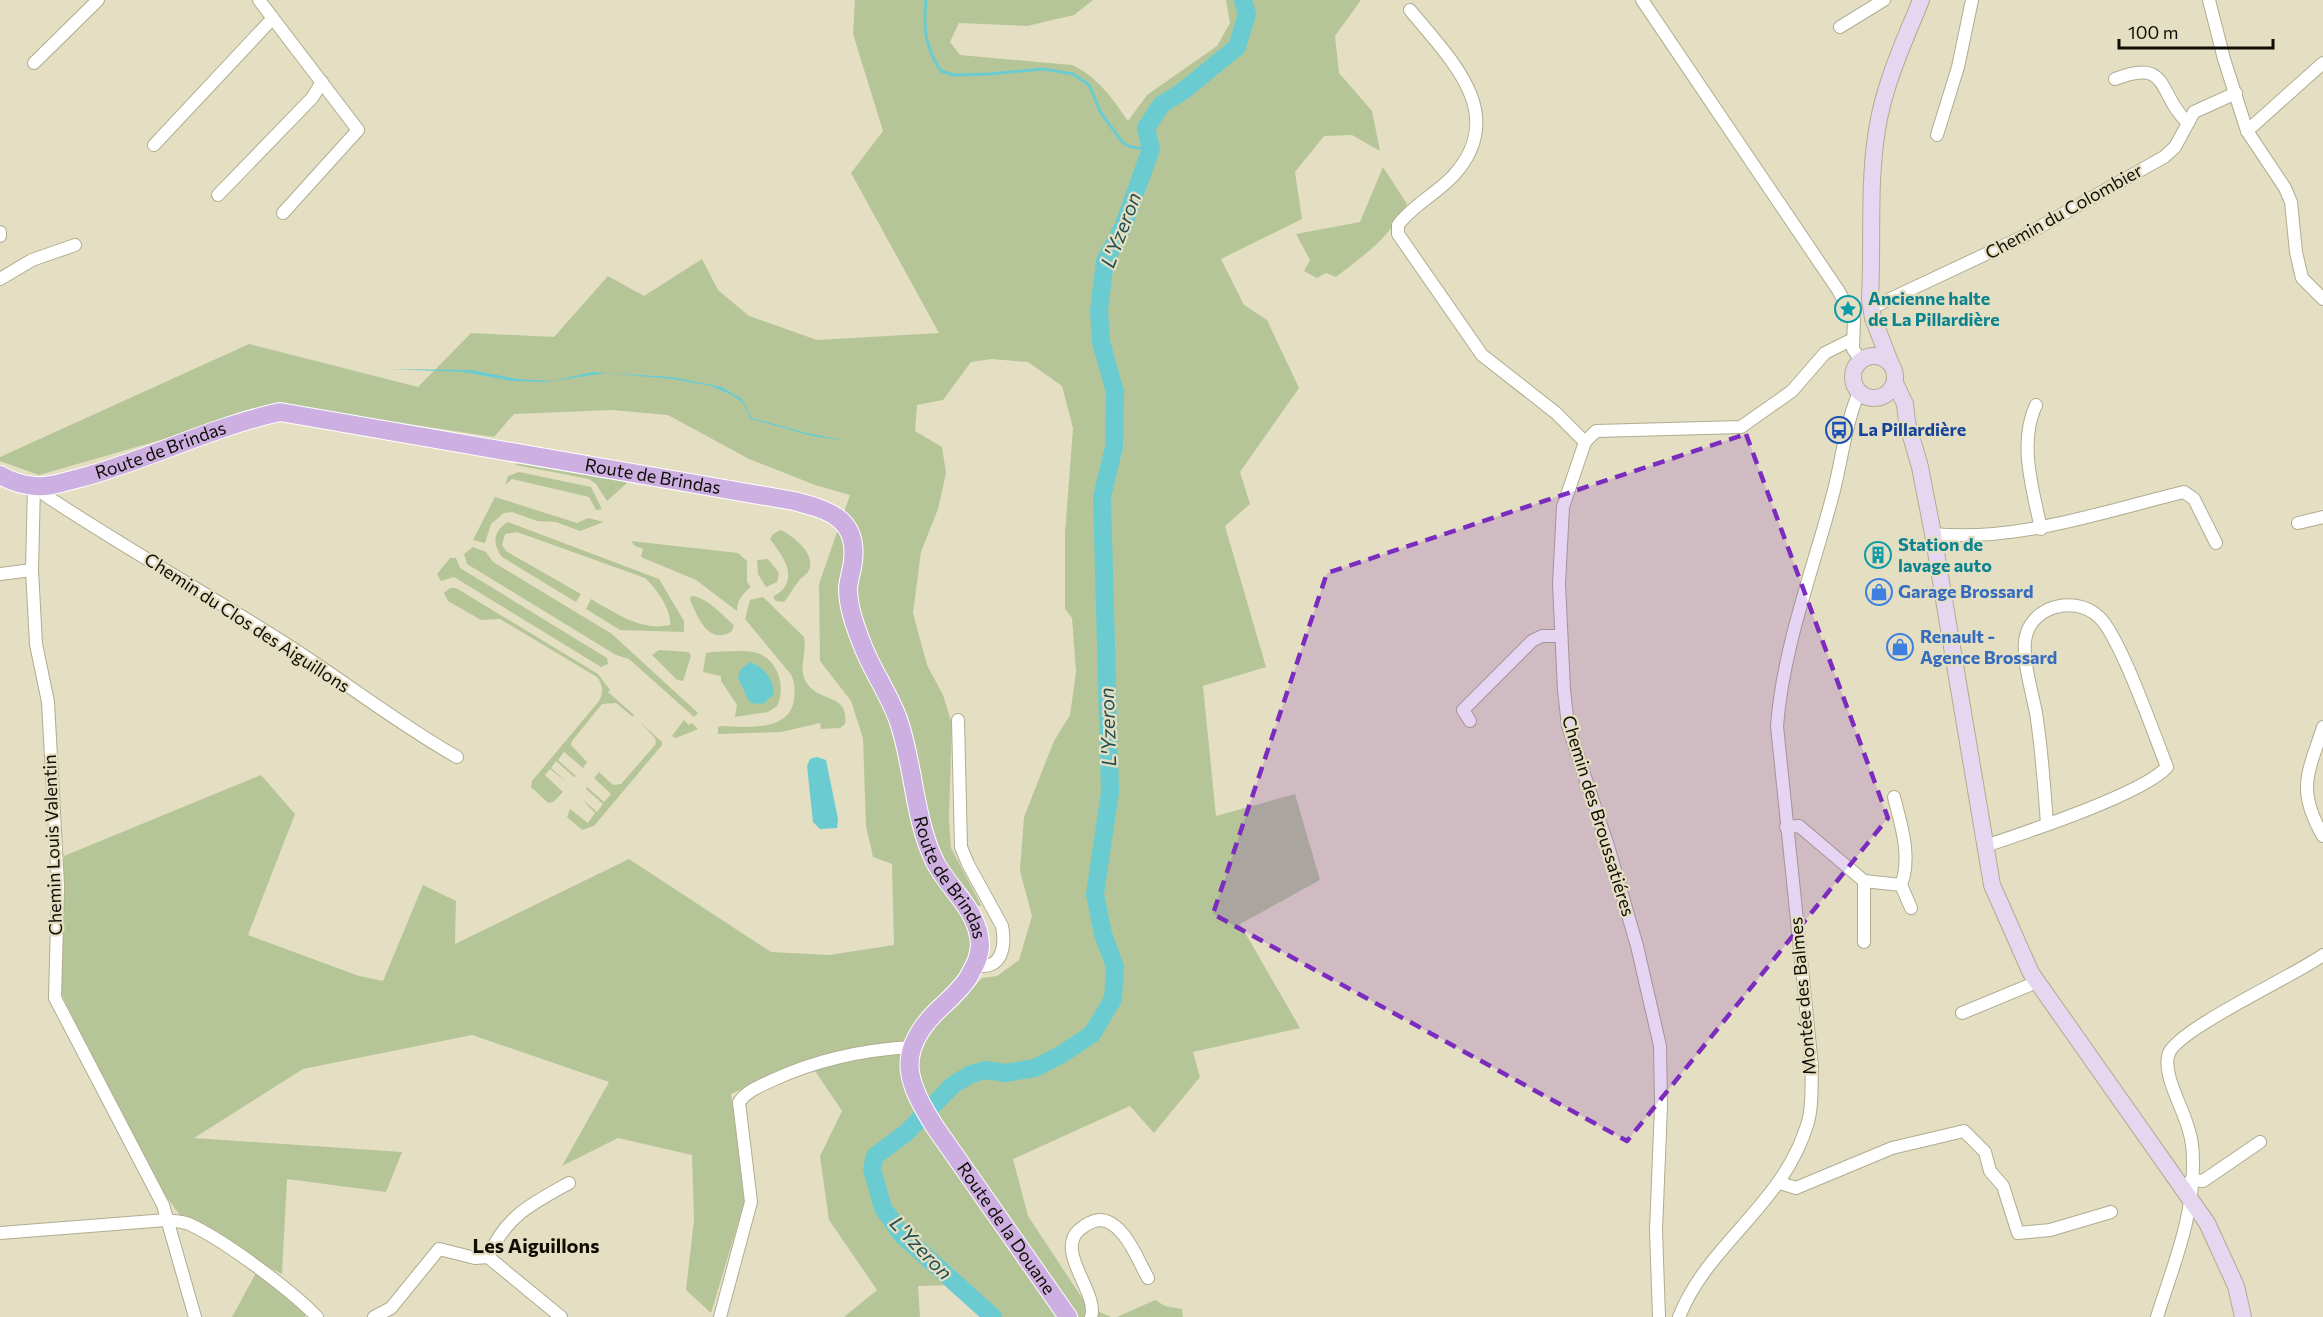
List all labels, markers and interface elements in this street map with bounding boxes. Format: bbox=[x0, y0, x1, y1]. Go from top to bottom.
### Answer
scale bar bbox=[2119, 12, 2274, 50]
text: 100 m bbox=[2128, 21, 2178, 43]
street label: Chemin du Colombier bbox=[1981, 159, 2146, 263]
water label: L'Yzeron bbox=[1095, 189, 1145, 271]
place label: Ancienne halte de La Pillardière bbox=[1868, 287, 2000, 330]
place icon: Ancienne halte de La Pillardière bbox=[1833, 294, 1863, 324]
bus stop icon: La Pillardière bbox=[1824, 415, 1854, 445]
street label: Route de Brindas bbox=[92, 416, 229, 483]
place label: La Pillardière bbox=[1858, 418, 1966, 440]
street label: Route de Brindas bbox=[583, 453, 723, 498]
place label: Station de lavage auto bbox=[1898, 533, 1992, 576]
building icon: Station de lavage auto bbox=[1863, 540, 1893, 570]
street label: Chemin du Clos des Aiguillons bbox=[141, 547, 354, 697]
shop icon: Garage Brossard bbox=[1864, 577, 1894, 607]
place label: Garage Brossard bbox=[1898, 580, 2034, 602]
place label: Renault - Agence Brossard bbox=[1920, 625, 2057, 668]
shop icon: Renault - Agence Brossard bbox=[1885, 632, 1915, 662]
water label: L'Yzeron bbox=[1094, 687, 1120, 767]
street label: Chemin des Broussatiéres bbox=[1558, 713, 1640, 919]
street label: Chemin Louis Valentin bbox=[38, 754, 66, 936]
street label: Route de Brindas bbox=[910, 814, 991, 941]
street label: Montée des Balmes bbox=[1784, 916, 1820, 1076]
street label: Route de la Douane bbox=[953, 1157, 1061, 1298]
water label: L'Yzeron bbox=[886, 1211, 958, 1284]
district label: Les Aiguillons bbox=[473, 1233, 599, 1257]

